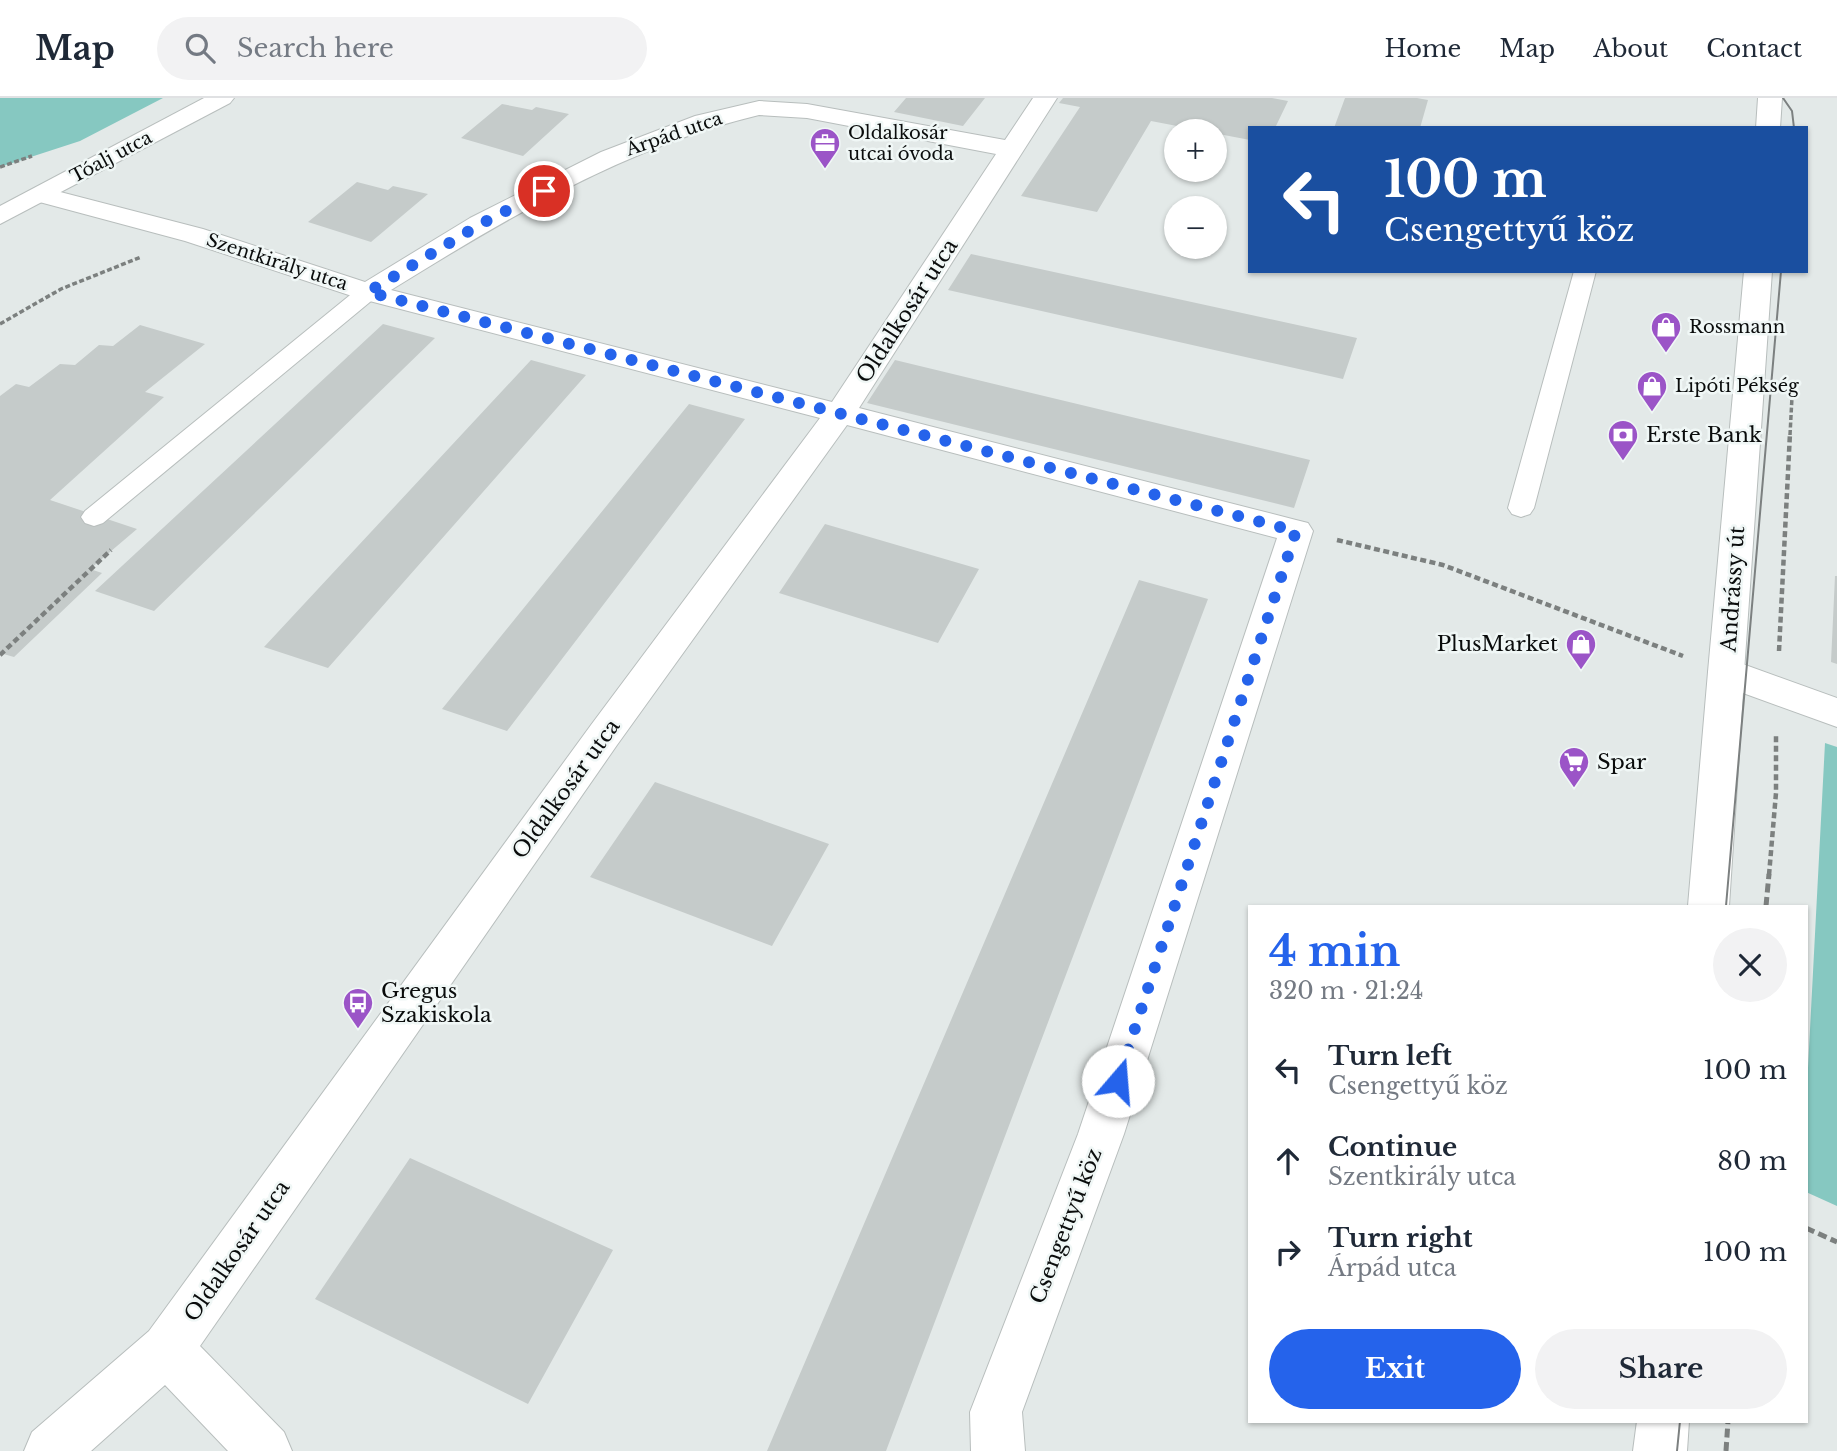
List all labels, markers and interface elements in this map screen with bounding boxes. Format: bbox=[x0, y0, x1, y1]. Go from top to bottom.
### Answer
search box bbox=[157, 17, 647, 80]
text: Map bbox=[35, 28, 115, 69]
icon: search bbox=[181, 29, 219, 67]
text: Search here bbox=[237, 32, 394, 64]
text: Home bbox=[1385, 34, 1461, 63]
text: Map bbox=[1499, 34, 1555, 63]
text: About bbox=[1593, 34, 1668, 63]
text: Contact bbox=[1706, 34, 1802, 63]
street label: Árpád utca bbox=[622, 106, 725, 161]
map controls bbox=[1164, 119, 1227, 259]
button: + bbox=[1164, 119, 1227, 182]
place label: Oldalkosár utcai óvoda bbox=[848, 122, 954, 165]
street label: Tóalj utca bbox=[66, 126, 156, 188]
office icon: Oldalkosár utcai óvoda bbox=[808, 126, 842, 170]
text: 100 m bbox=[1384, 149, 1547, 210]
icon: left bbox=[1269, 154, 1360, 245]
pin bbox=[514, 161, 574, 221]
icon: arrive bbox=[525, 172, 563, 210]
button: − bbox=[1164, 196, 1227, 259]
text: Csengettyű köz bbox=[1384, 210, 1634, 250]
street label: Szentkirály utca bbox=[204, 229, 350, 295]
street label: Oldalkosár utca bbox=[851, 234, 963, 388]
shop icon: Rossmann bbox=[1649, 310, 1683, 354]
place label: Rossmann bbox=[1689, 316, 1785, 338]
shop icon: Lipóti Pékség bbox=[1635, 369, 1669, 413]
place label: Lipóti Pékség bbox=[1675, 375, 1799, 397]
bank icon: Erste Bank bbox=[1606, 418, 1640, 462]
place label: Erste Bank bbox=[1646, 422, 1762, 448]
street label: Andrássy út bbox=[1716, 525, 1750, 654]
shop icon: PlusMarket bbox=[1564, 627, 1598, 671]
place label: PlusMarket bbox=[1437, 631, 1558, 657]
street label: Oldalkosár utca bbox=[507, 714, 626, 864]
supermarket icon: Spar bbox=[1557, 745, 1591, 789]
place label: Spar bbox=[1597, 749, 1646, 775]
text: 4 min bbox=[1269, 925, 1400, 977]
button: close bbox=[1713, 928, 1787, 1002]
text: 320 m · 21:24 bbox=[1269, 977, 1423, 1005]
place label: Gregus Szakiskola bbox=[381, 978, 492, 1028]
bus stop icon: Gregus Szakiskola bbox=[341, 986, 375, 1030]
text: Turn left bbox=[1328, 1040, 1452, 1072]
position arrow bbox=[1081, 1044, 1155, 1118]
icon: left bbox=[1269, 1051, 1307, 1089]
text: 100 m bbox=[1703, 1054, 1787, 1086]
text: Csengettyű köz bbox=[1328, 1072, 1508, 1100]
text: Continue bbox=[1328, 1131, 1457, 1163]
icon: ahead bbox=[1269, 1142, 1307, 1180]
street label: Csengettyű köz bbox=[1024, 1145, 1108, 1307]
text: 80 m bbox=[1717, 1145, 1787, 1177]
text: Szentkirály utca bbox=[1328, 1163, 1516, 1191]
street label: Oldalkosár utca bbox=[179, 1175, 296, 1327]
text: Turn right bbox=[1328, 1222, 1473, 1254]
icon: right bbox=[1269, 1233, 1307, 1271]
text: 100 m bbox=[1703, 1236, 1787, 1268]
text: Árpád utca bbox=[1328, 1254, 1456, 1282]
button: Exit bbox=[1269, 1329, 1521, 1409]
button: Share bbox=[1535, 1329, 1787, 1409]

